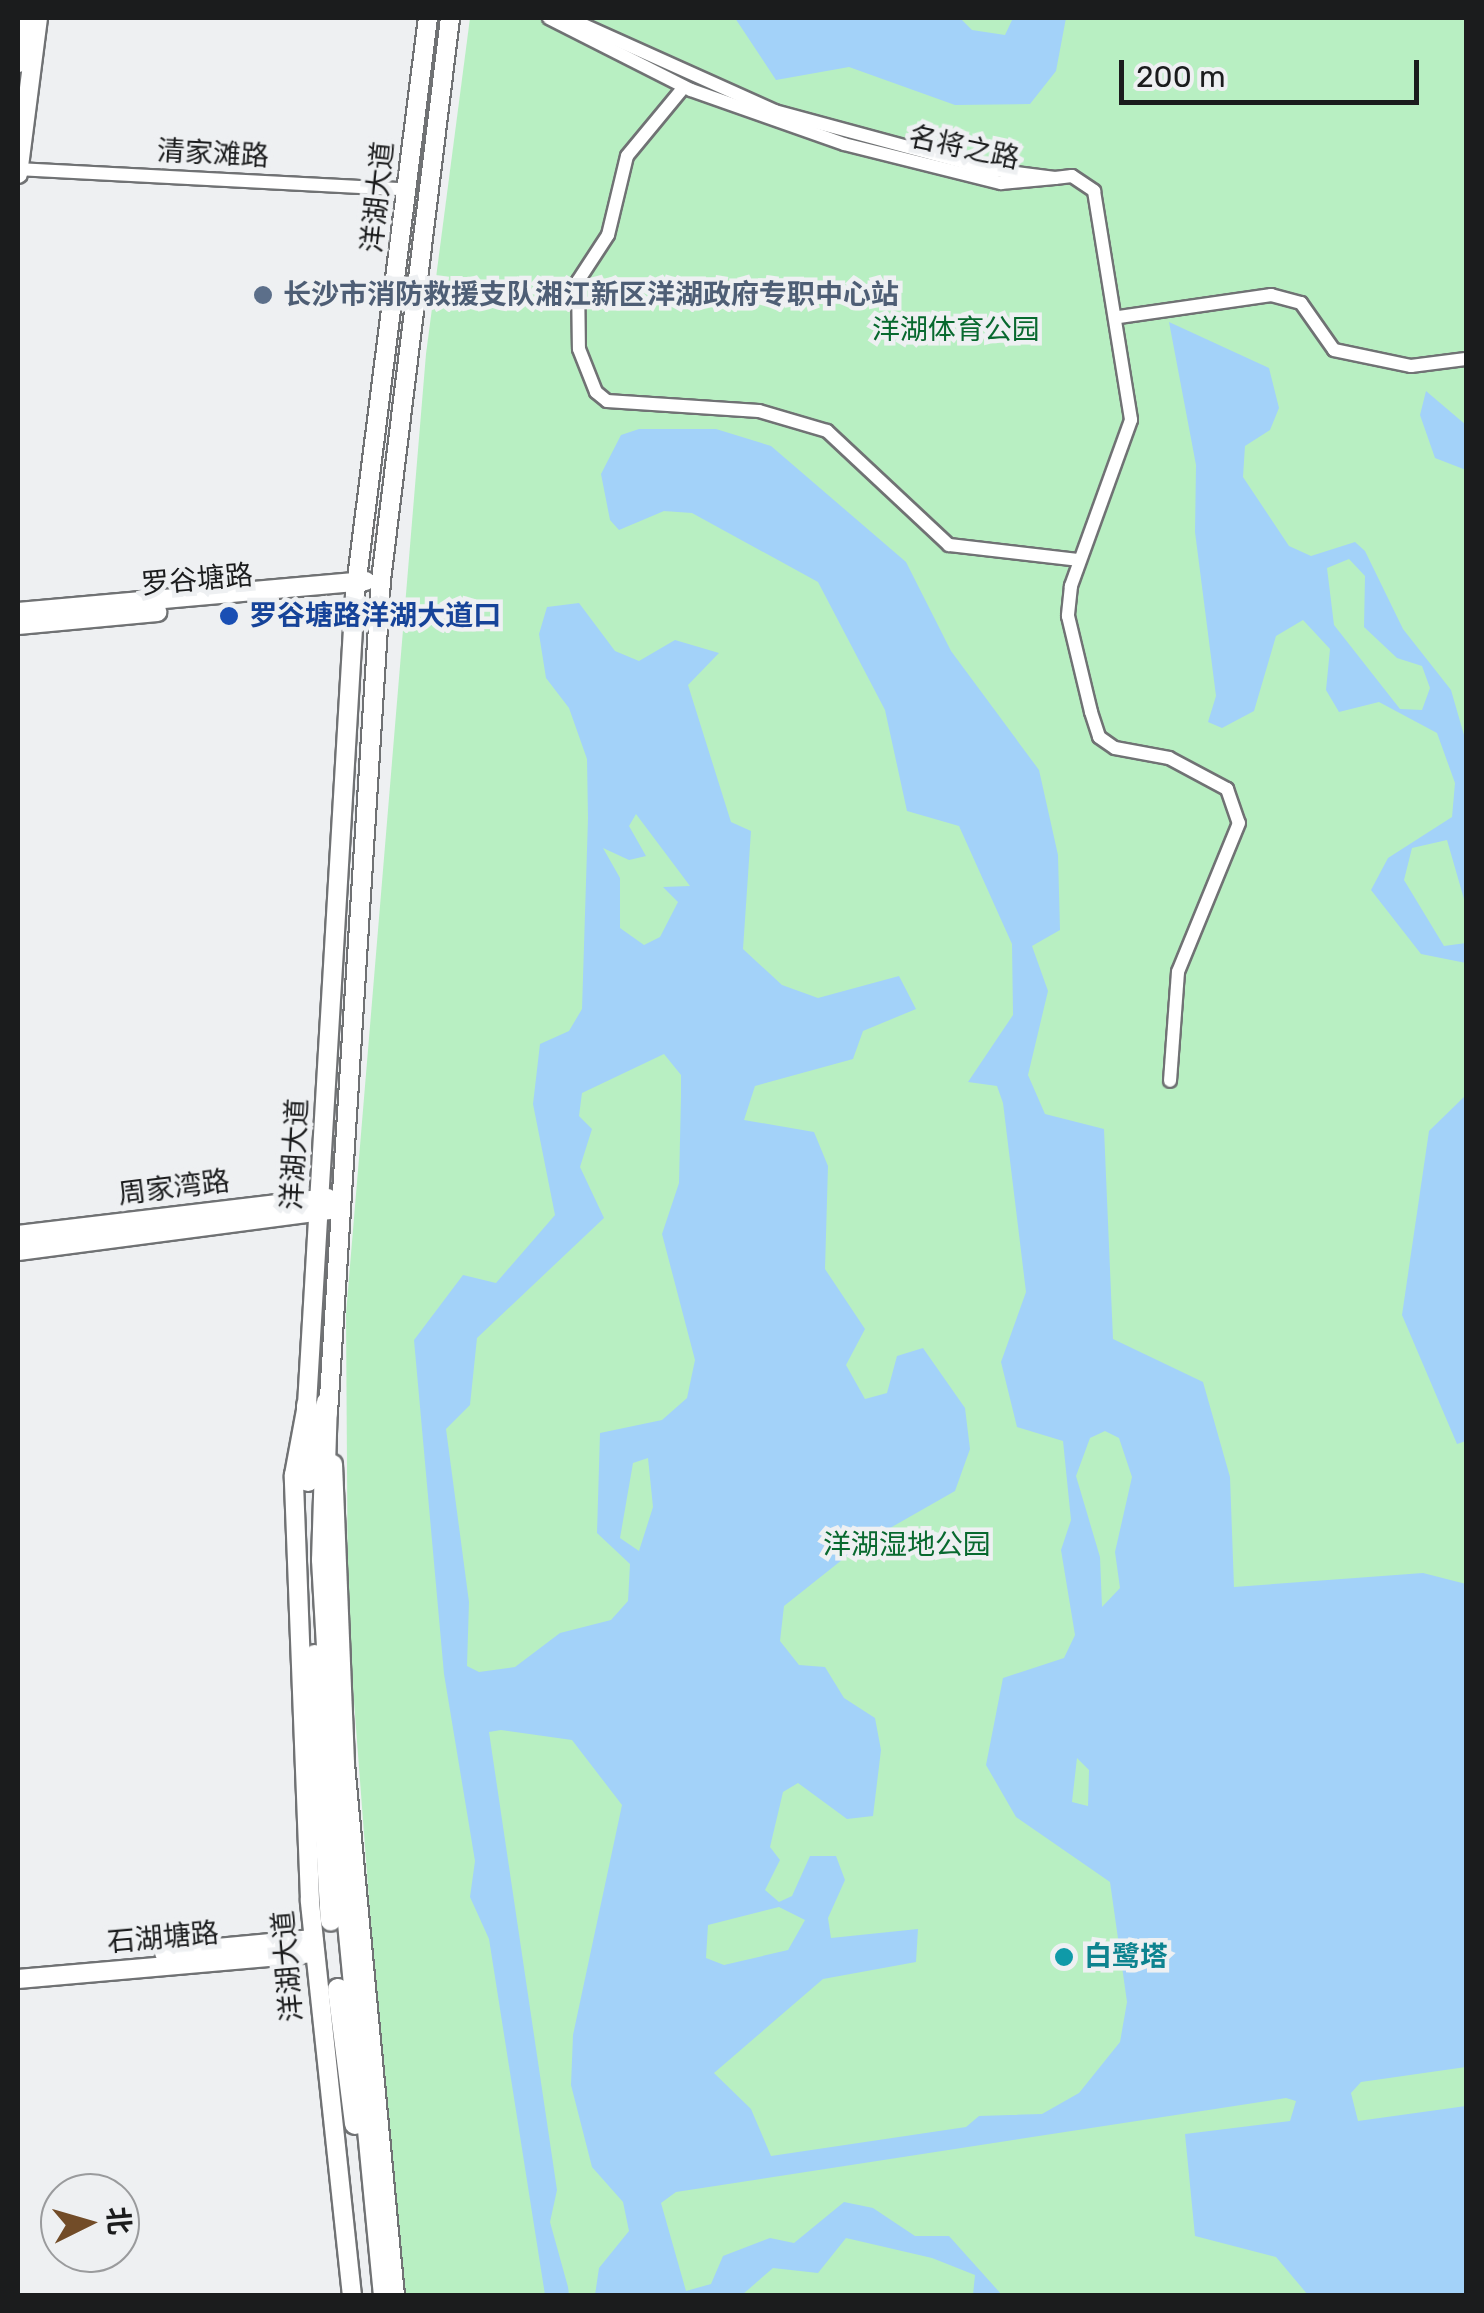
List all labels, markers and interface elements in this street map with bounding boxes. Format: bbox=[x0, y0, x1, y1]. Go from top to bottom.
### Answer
scale bar bbox=[1124, 40, 1424, 102]
text: 200 m bbox=[1136, 59, 1226, 95]
street label: 名将之路 bbox=[906, 120, 1022, 176]
street label: 清家滩路 bbox=[156, 134, 270, 174]
street label: 洋湖大道 bbox=[355, 140, 401, 254]
place label: 长沙市消防救援支队湘江新区洋湖政府专职中心站 bbox=[283, 278, 899, 312]
marker: 长沙市消防救援支队湘江新区洋湖政府专职中心站 bbox=[252, 284, 274, 306]
park label: 洋湖体育公园 bbox=[872, 313, 1040, 347]
street label: 罗谷塘路 bbox=[140, 558, 254, 602]
place label: 罗谷塘路洋湖大道口 bbox=[249, 599, 501, 633]
marker: 罗谷塘路洋湖大道口 bbox=[218, 605, 240, 627]
street label: 洋湖大道 bbox=[275, 1097, 315, 1211]
street label: 周家湾路 bbox=[116, 1165, 232, 1211]
park label: 洋湖湿地公园 bbox=[823, 1528, 991, 1562]
street label: 洋湖大道 bbox=[266, 1909, 310, 2023]
street label: 石湖塘路 bbox=[106, 1916, 220, 1960]
place label: 白鹭塔 bbox=[1084, 1940, 1168, 1974]
marker: 白鹭塔 bbox=[1053, 1946, 1075, 1968]
north arrow bbox=[40, 2173, 140, 2273]
text: 北 bbox=[101, 2205, 136, 2236]

